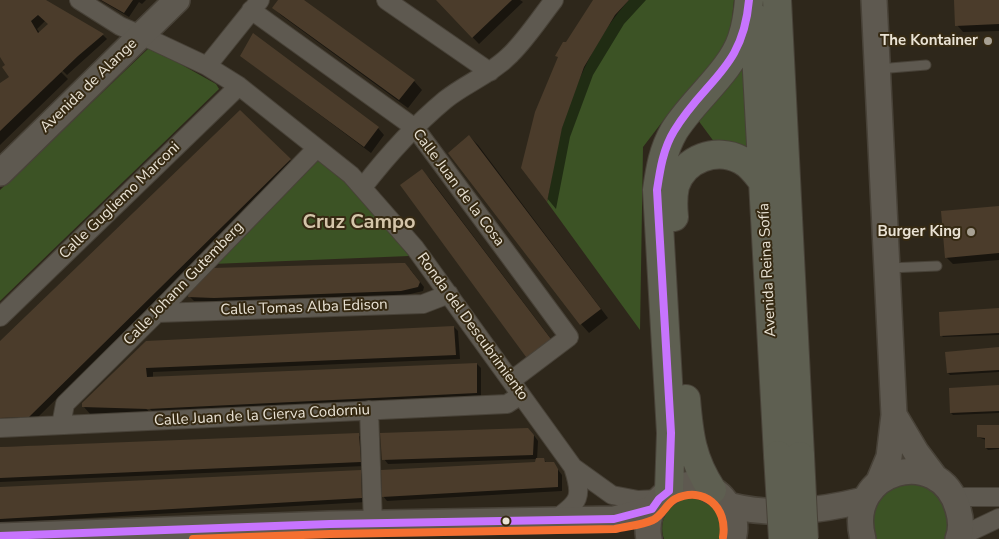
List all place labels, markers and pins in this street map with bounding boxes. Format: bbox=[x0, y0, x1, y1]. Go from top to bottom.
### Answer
place label: The Kontainer bbox=[880, 32, 978, 50]
marker: The Kontainer bbox=[982, 35, 994, 47]
place label: Burger King bbox=[877, 223, 961, 241]
marker: Burger King bbox=[965, 226, 977, 238]
unlabelled marker bbox=[501, 516, 511, 526]

